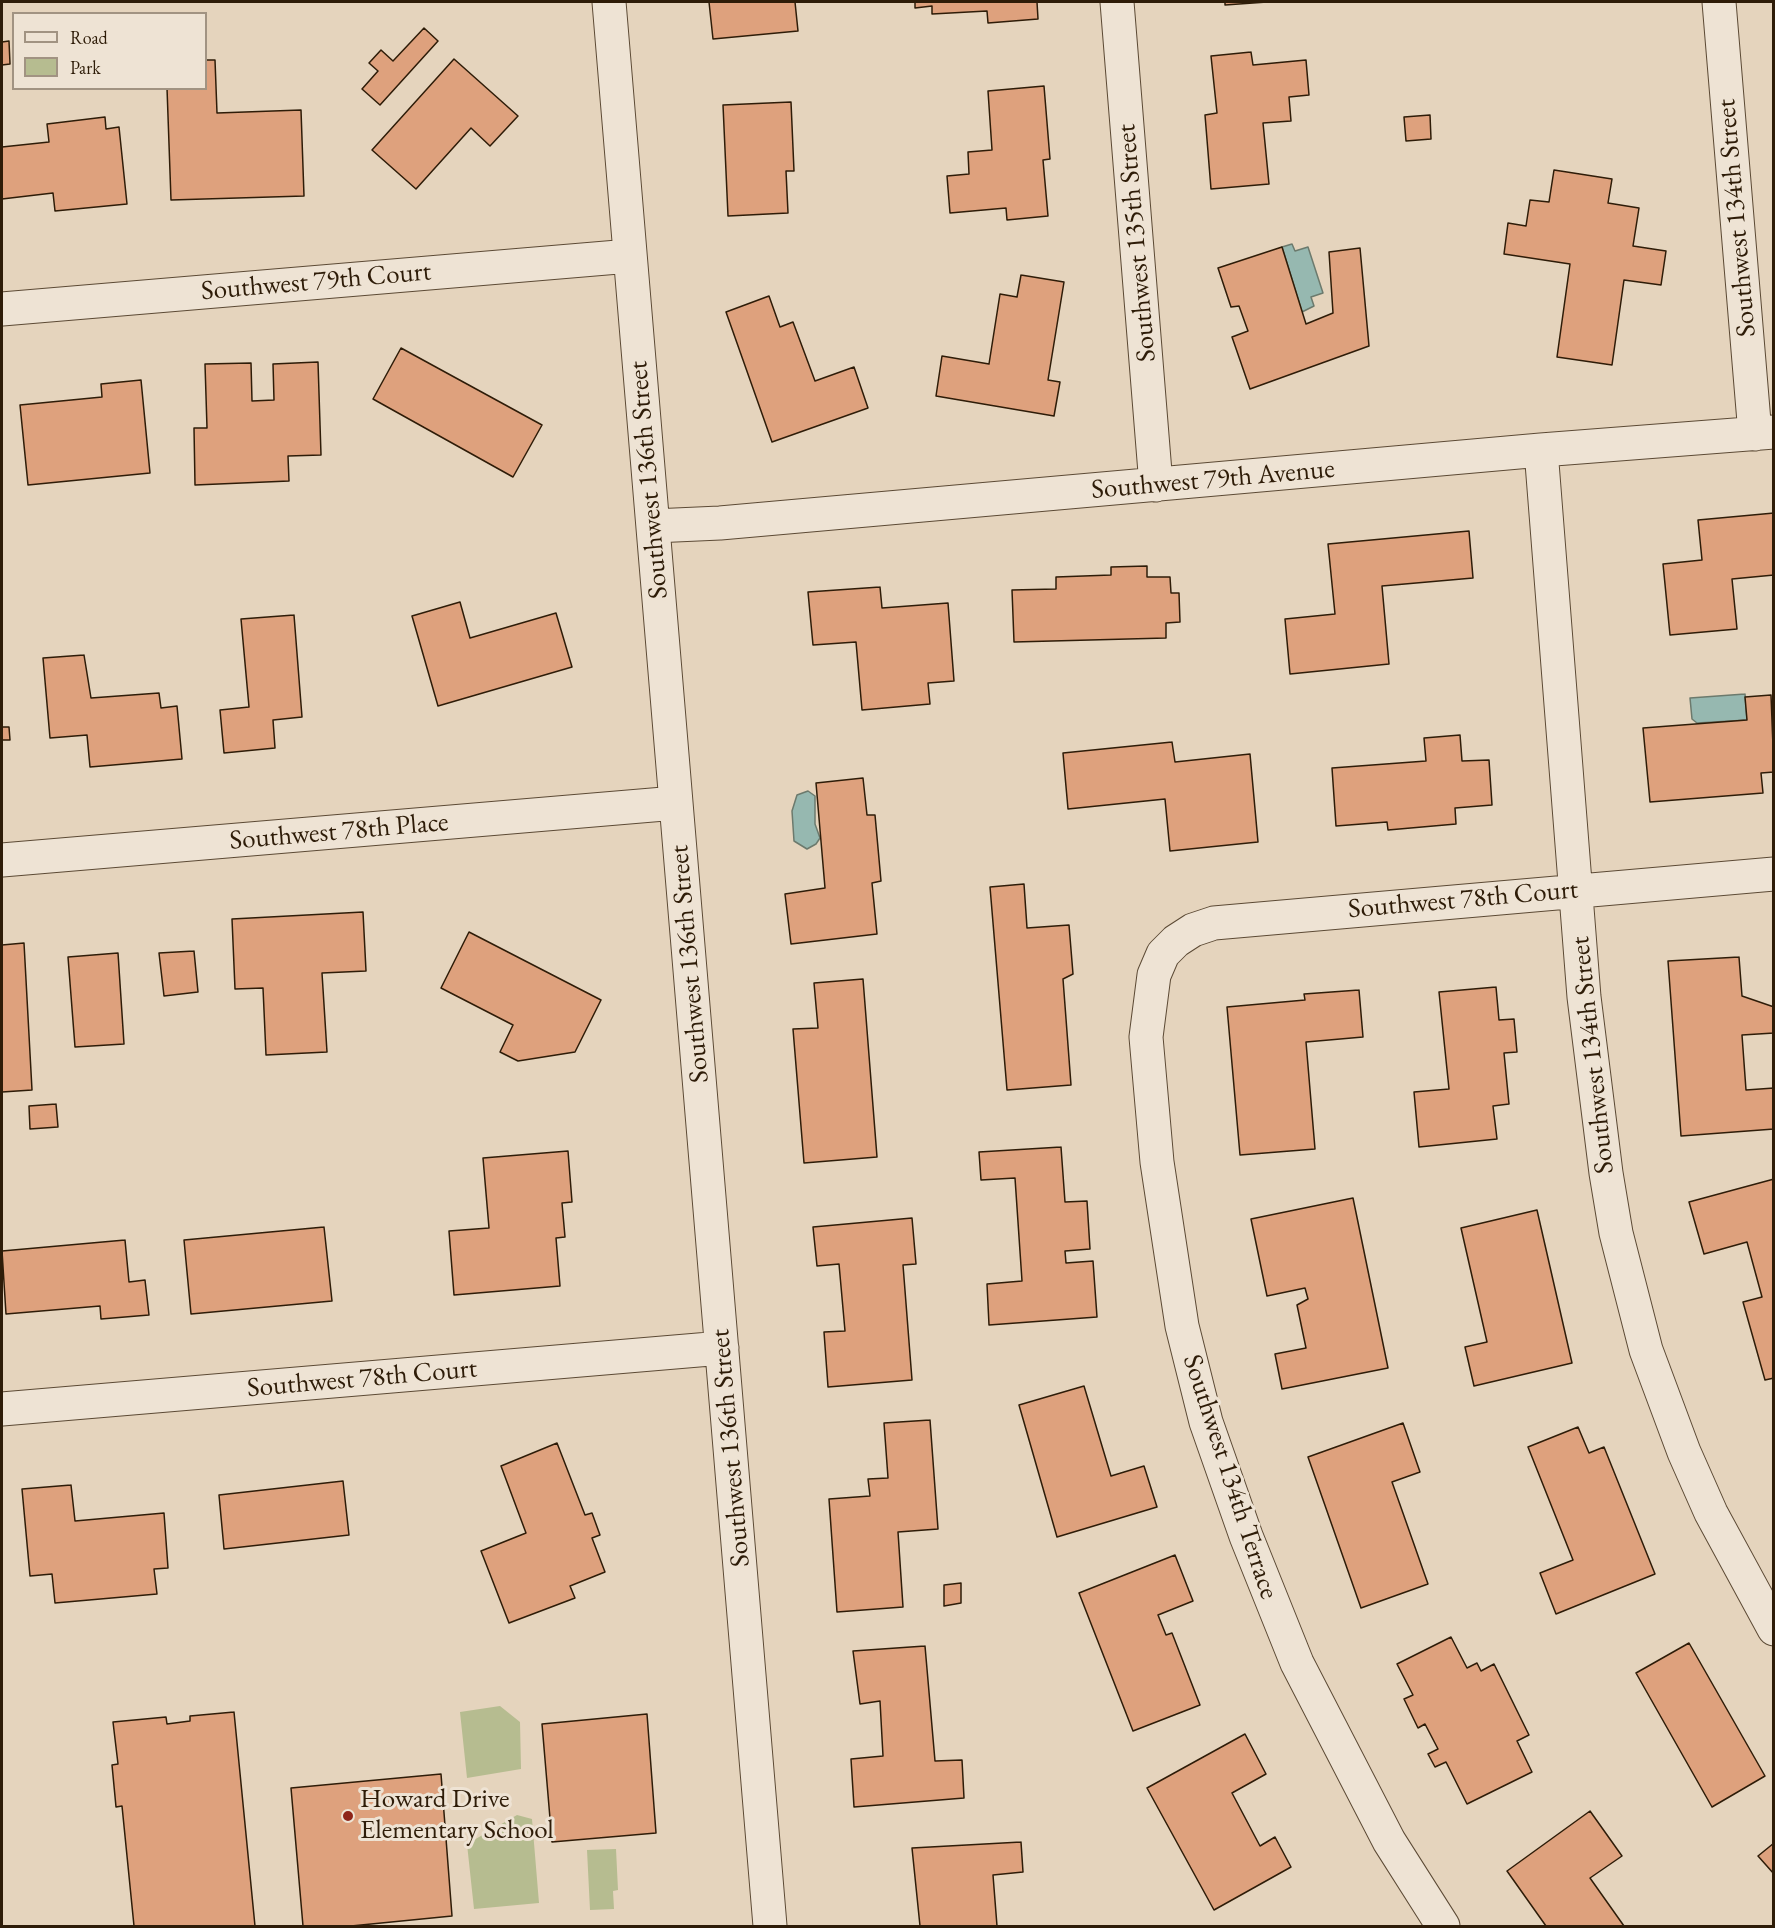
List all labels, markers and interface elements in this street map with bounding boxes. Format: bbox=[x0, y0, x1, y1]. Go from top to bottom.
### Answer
legend bbox=[12, 12, 207, 90]
text: Road bbox=[70, 26, 108, 49]
text: Park bbox=[70, 56, 101, 79]
street label: Southwest 134th Street bbox=[1710, 98, 1764, 338]
street label: Southwest 135th Street bbox=[1110, 123, 1164, 363]
street label: Southwest 79th Court bbox=[200, 256, 432, 308]
street label: Southwest 136th Street bbox=[622, 360, 676, 600]
street label: Southwest 79th Avenue bbox=[1090, 453, 1336, 507]
street label: Southwest 78th Place bbox=[228, 806, 450, 858]
street label: Southwest 136th Street bbox=[663, 844, 717, 1084]
street label: Southwest 78th Court bbox=[1347, 874, 1579, 926]
street label: Southwest 134th Street bbox=[1564, 935, 1622, 1175]
street label: Southwest 136th Street bbox=[704, 1328, 758, 1568]
street label: Southwest 134th Terrace bbox=[1175, 1351, 1285, 1603]
street label: Southwest 78th Court bbox=[246, 1353, 478, 1405]
place label: Howard Drive Elementary School bbox=[360, 1784, 554, 1847]
marker: Howard Drive Elementary School bbox=[341, 1809, 355, 1823]

